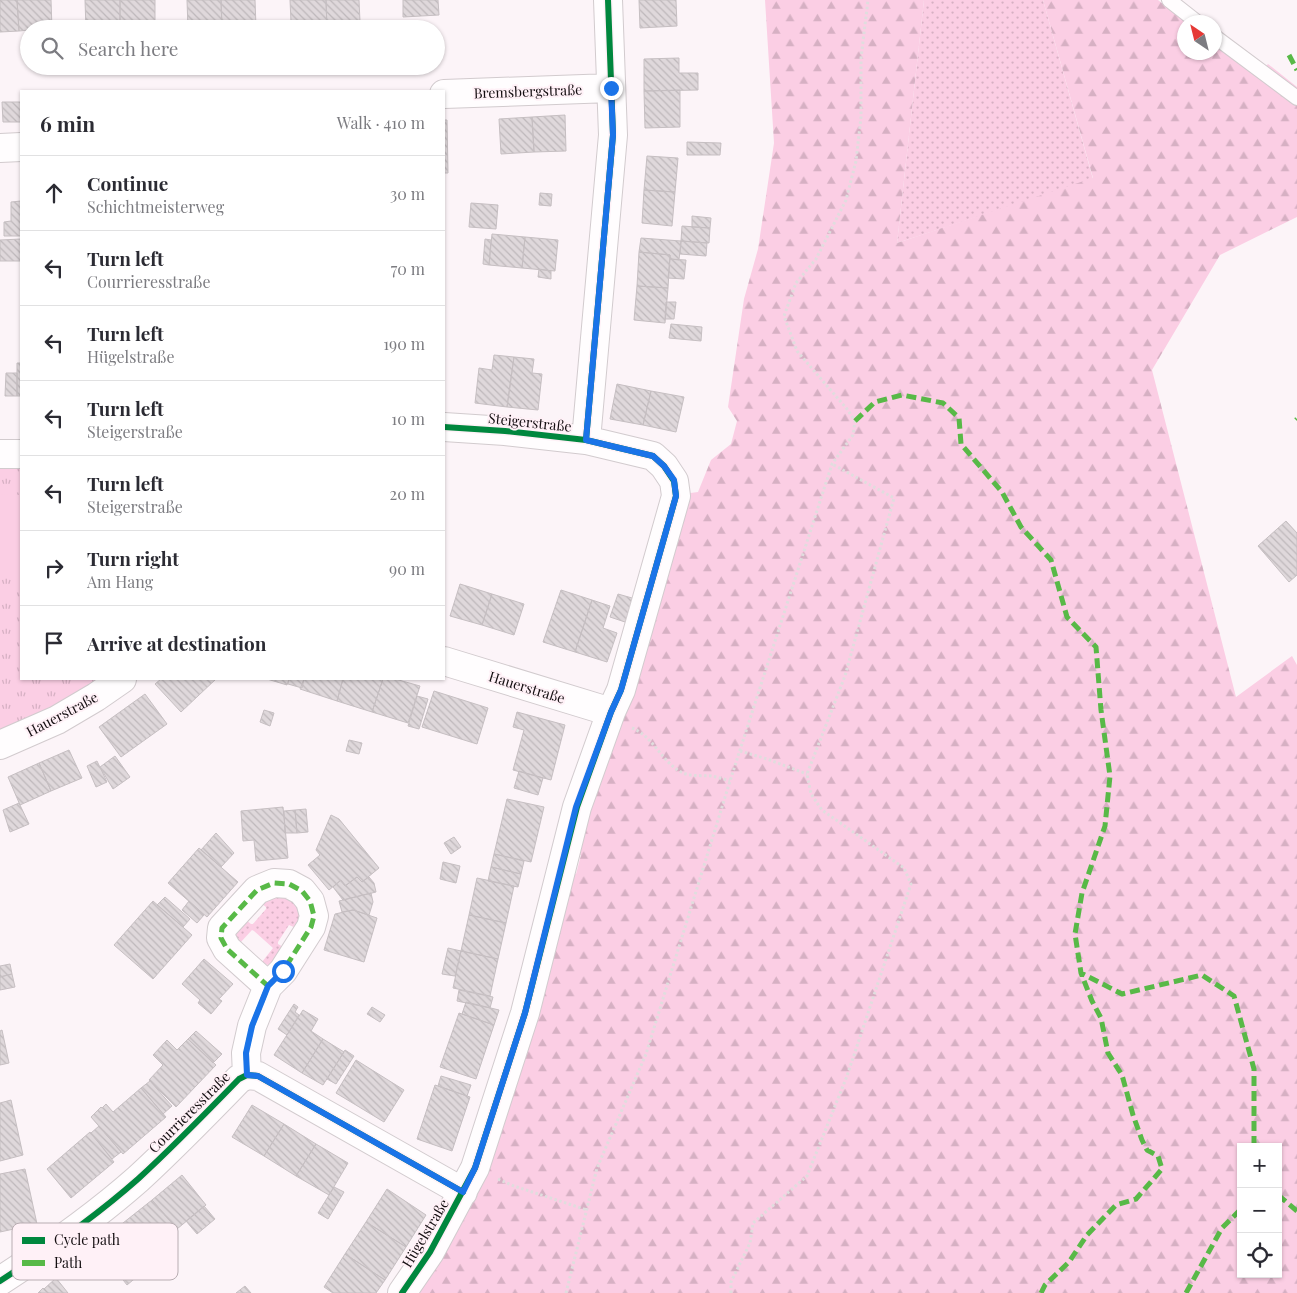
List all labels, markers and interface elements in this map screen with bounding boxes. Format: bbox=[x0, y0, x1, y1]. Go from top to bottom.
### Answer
north arrow bbox=[1177, 15, 1222, 60]
search box bbox=[20, 20, 445, 75]
icon: search bbox=[38, 34, 66, 62]
text: Search here bbox=[78, 35, 178, 61]
route end bbox=[600, 77, 623, 100]
street label: Bremsbergstraße bbox=[473, 80, 583, 102]
text: 6 min bbox=[40, 109, 95, 137]
text: Walk · 410 m bbox=[337, 112, 425, 133]
text: Continue bbox=[87, 170, 168, 196]
icon: ahead bbox=[40, 179, 68, 207]
text: 30 m bbox=[390, 183, 425, 204]
text: Schichtmeisterweg bbox=[87, 196, 224, 217]
text: Turn left bbox=[87, 245, 164, 271]
icon: left bbox=[40, 254, 68, 282]
text: 70 m bbox=[391, 258, 425, 279]
text: Courrieresstraße bbox=[87, 271, 211, 292]
text: Turn left bbox=[87, 320, 164, 346]
icon: left bbox=[40, 329, 68, 357]
text: 190 m bbox=[383, 333, 425, 354]
text: Hügelstraße bbox=[87, 346, 175, 367]
text: Turn left bbox=[87, 395, 164, 421]
icon: left bbox=[40, 404, 68, 432]
text: 10 m bbox=[391, 408, 425, 429]
street label: Steigerstraße bbox=[487, 408, 573, 436]
text: Steigerstraße bbox=[87, 421, 183, 442]
text: Turn left bbox=[87, 470, 164, 496]
icon: left bbox=[40, 479, 68, 507]
text: 20 m bbox=[390, 483, 425, 504]
text: Steigerstraße bbox=[87, 496, 183, 517]
text: Turn right bbox=[87, 545, 179, 571]
icon: right bbox=[40, 554, 68, 582]
text: 90 m bbox=[389, 558, 425, 579]
text: Am Hang bbox=[87, 571, 153, 592]
icon: arrive bbox=[40, 629, 68, 657]
text: Arrive at destination bbox=[87, 630, 267, 656]
street label: Hauerstraße bbox=[487, 666, 567, 708]
street label: Hauerstraße bbox=[23, 687, 101, 741]
route start bbox=[272, 960, 295, 983]
street label: Courrieresstraße bbox=[144, 1067, 234, 1157]
map controls bbox=[1237, 1143, 1282, 1278]
button: + bbox=[1237, 1143, 1282, 1188]
button: − bbox=[1237, 1188, 1282, 1233]
street label: Hügelstraße bbox=[397, 1195, 453, 1271]
legend bbox=[12, 1223, 178, 1280]
text: Cycle path bbox=[54, 1230, 121, 1249]
button: locate bbox=[1237, 1233, 1282, 1278]
text: Path bbox=[54, 1253, 83, 1272]

